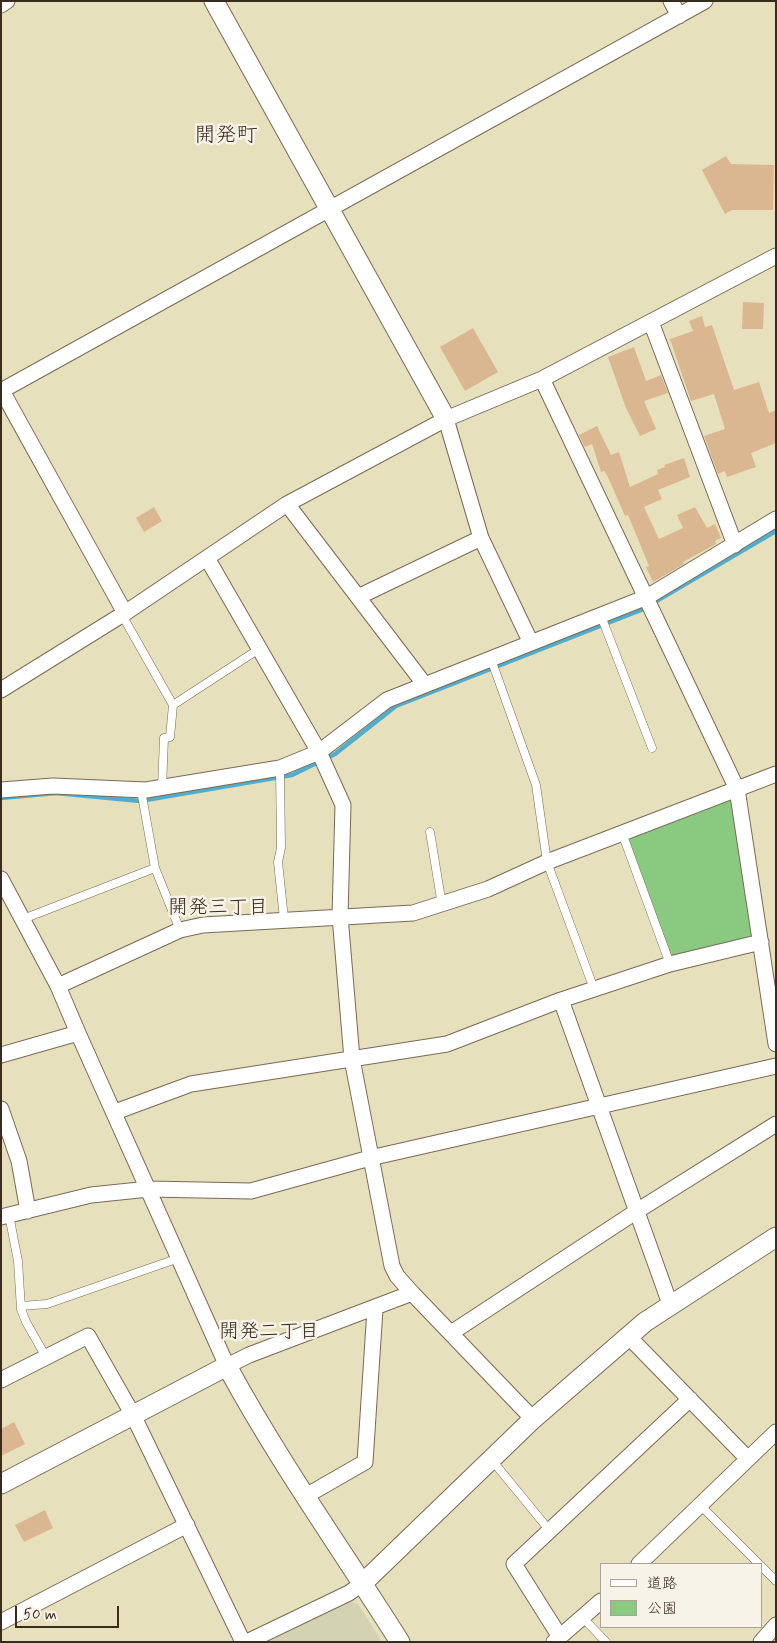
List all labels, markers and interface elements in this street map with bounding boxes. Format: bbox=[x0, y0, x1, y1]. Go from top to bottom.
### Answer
district label: 開発町 bbox=[195, 124, 257, 150]
district label: 開発三丁目 bbox=[168, 897, 268, 921]
district label: 開発二丁目 bbox=[219, 1321, 319, 1345]
legend bbox=[600, 1563, 762, 1628]
text: 道路 bbox=[647, 1574, 677, 1594]
scale bar bbox=[18, 1596, 121, 1628]
text: 公園 bbox=[647, 1599, 677, 1619]
text: 50 m bbox=[23, 1605, 57, 1625]

